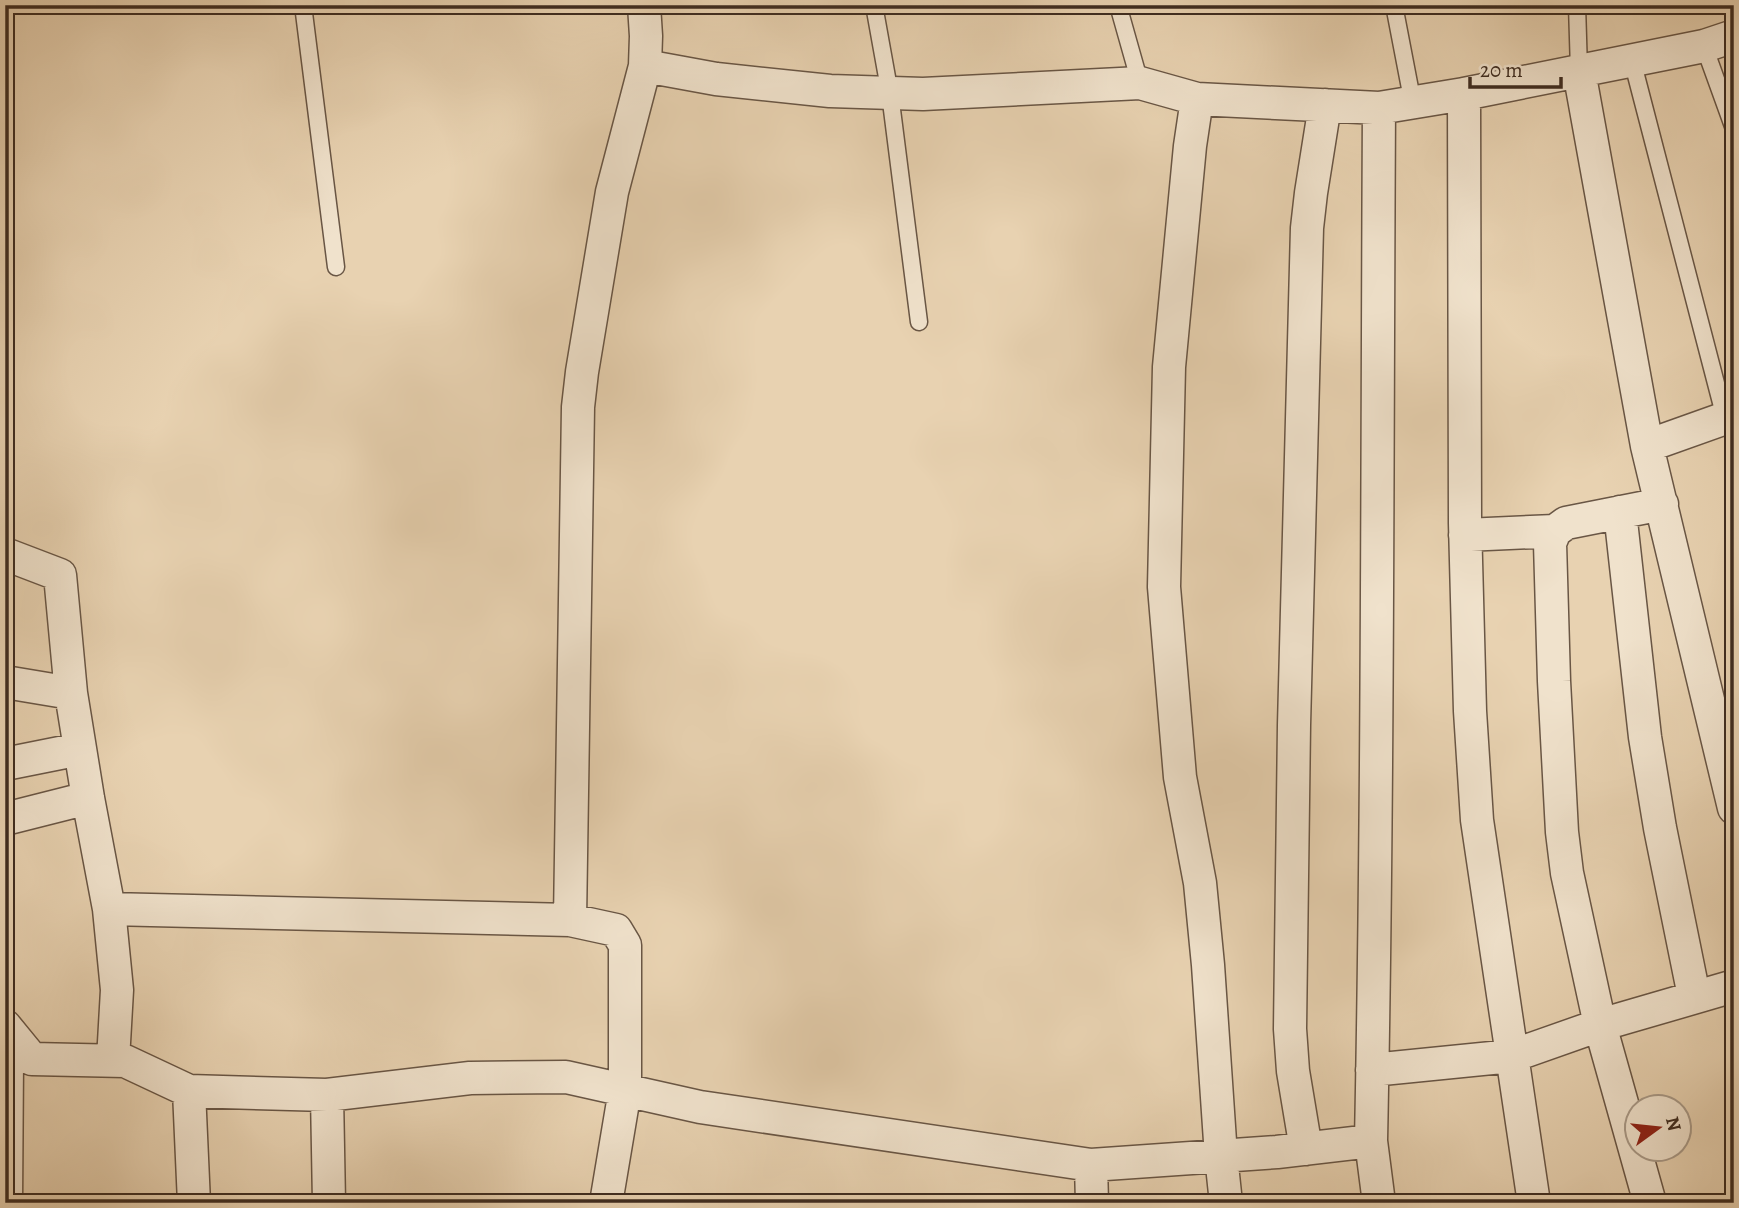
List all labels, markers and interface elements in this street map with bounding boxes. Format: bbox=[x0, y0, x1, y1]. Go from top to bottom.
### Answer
scale bar bbox=[1470, 46, 1560, 90]
text: 20 m bbox=[1480, 56, 1523, 84]
north arrow bbox=[1624, 1092, 1694, 1162]
text: N bbox=[1659, 1114, 1688, 1134]

